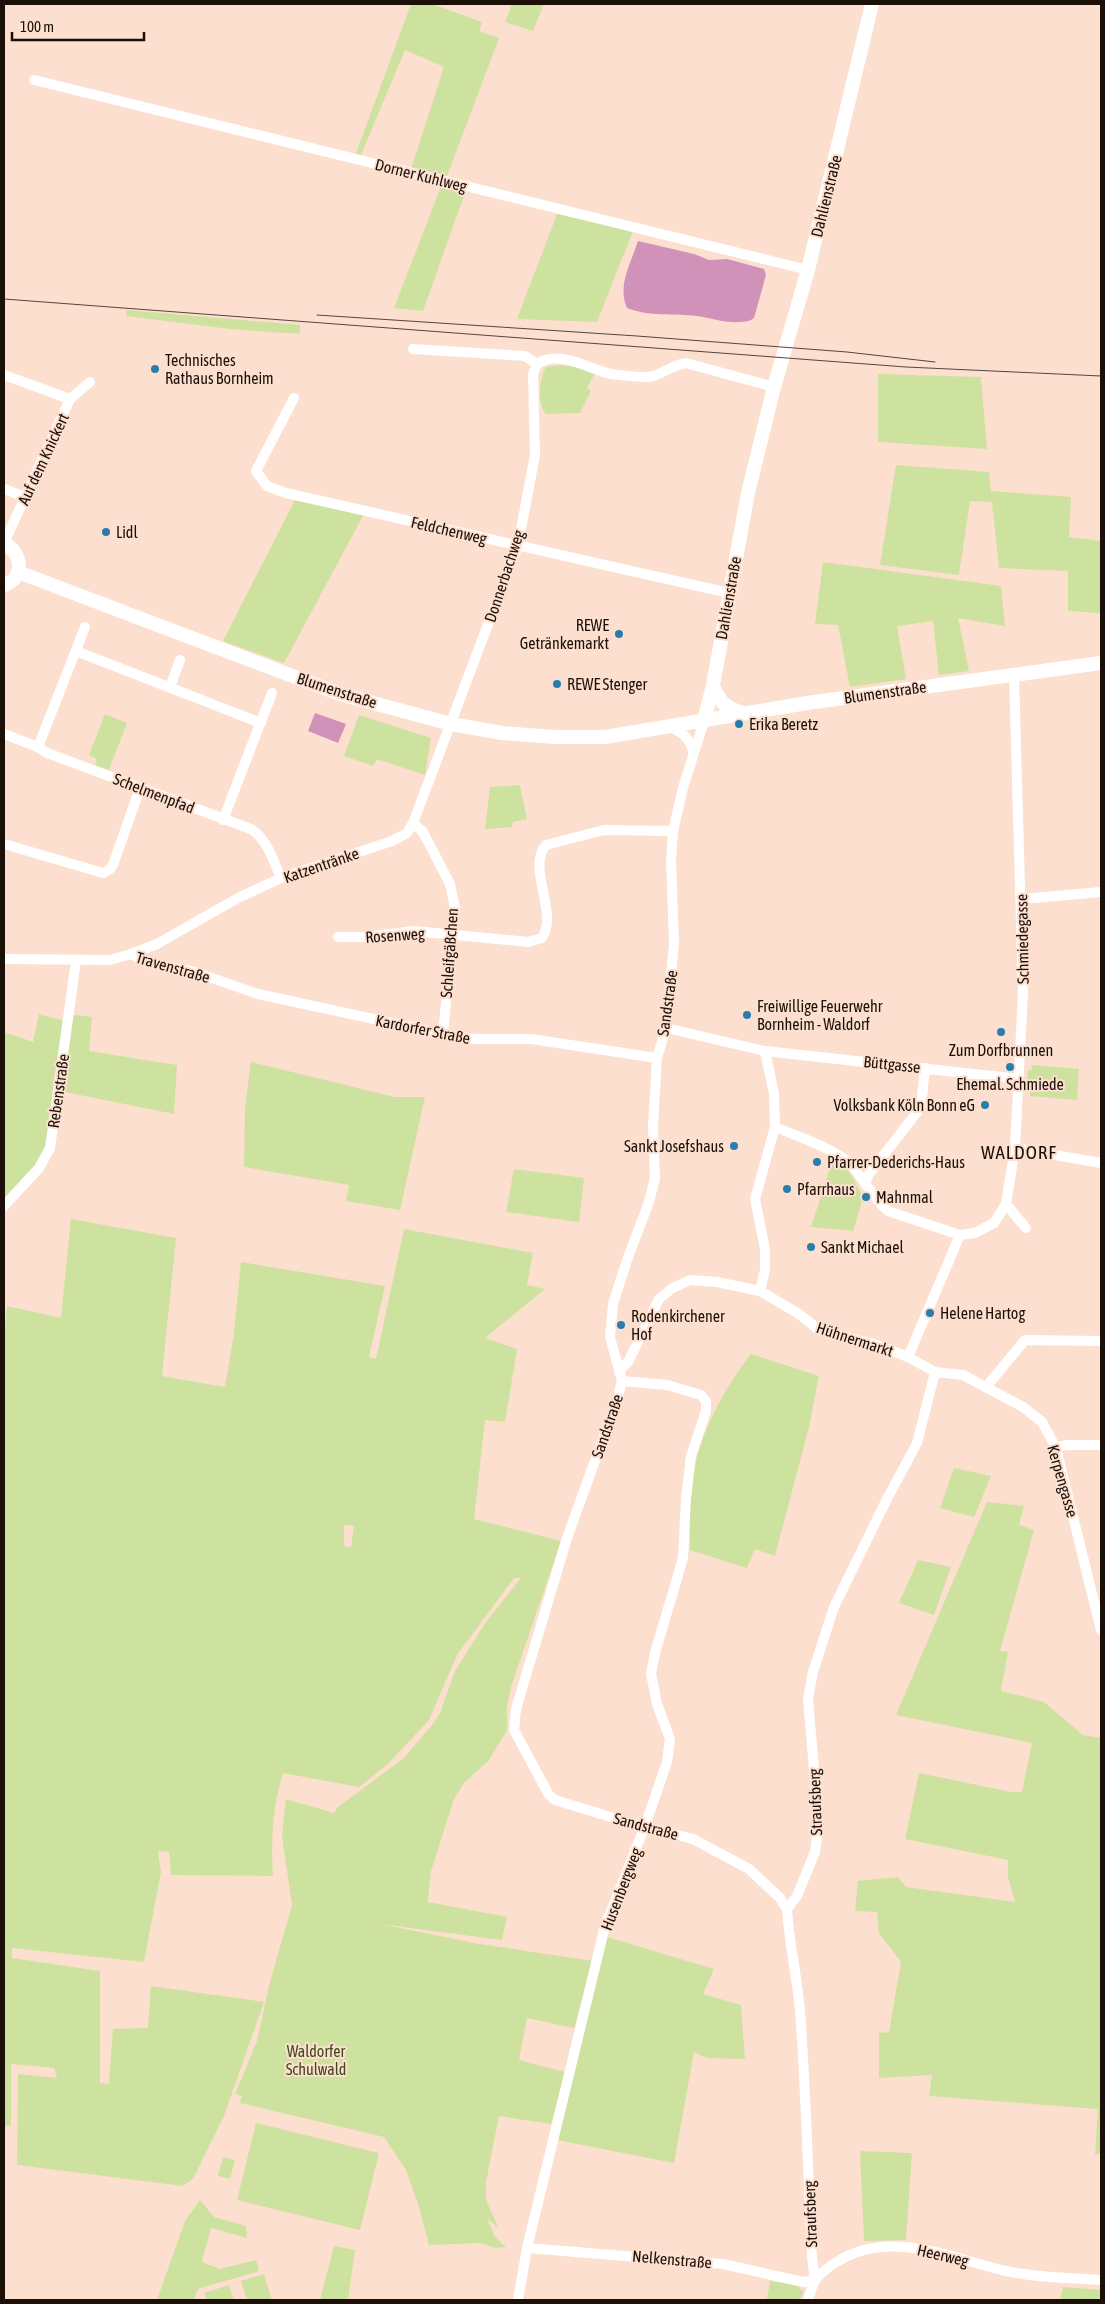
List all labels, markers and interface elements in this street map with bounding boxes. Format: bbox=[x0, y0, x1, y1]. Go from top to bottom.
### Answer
scale bar bbox=[12, 10, 145, 42]
text: 100 m bbox=[20, 18, 54, 35]
street label: Dahlienstraße bbox=[807, 153, 845, 239]
street label: Dorner Kuhlweg bbox=[373, 155, 469, 196]
place label: Technisches Rathaus Bornheim bbox=[165, 351, 274, 387]
marker: Technisches Rathaus Bornheim bbox=[149, 363, 161, 375]
street label: Auf dem Knickert bbox=[14, 410, 72, 508]
street label: Feldchenweg bbox=[409, 513, 489, 548]
place label: Lidl bbox=[116, 523, 138, 541]
marker: Lidl bbox=[100, 526, 112, 538]
street label: Donnerbachweg bbox=[481, 527, 528, 625]
street label: Dahlienstraße bbox=[712, 555, 744, 641]
place label: REWE Getränkemarkt bbox=[520, 616, 609, 652]
marker: REWE Getränkemarkt bbox=[613, 628, 625, 640]
street label: Blumenstraße bbox=[295, 669, 379, 711]
place label: REWE Stenger bbox=[567, 675, 647, 694]
street label: Blumenstraße bbox=[843, 677, 927, 707]
marker: REWE Stenger bbox=[551, 678, 563, 690]
place label: Erika Beretz bbox=[749, 715, 818, 733]
marker: Erika Beretz bbox=[733, 718, 745, 730]
street label: Schelmenpfad bbox=[111, 769, 197, 818]
street label: Katzentränke bbox=[281, 844, 361, 886]
street label: Schmiedegasse bbox=[1012, 894, 1033, 984]
street label: Schleifgäßchen bbox=[437, 907, 462, 999]
street label: Rosenweg bbox=[365, 924, 426, 947]
street label: Travenstraße bbox=[134, 948, 212, 986]
street label: Sandstraße bbox=[653, 969, 681, 1037]
place label: Freiwillige Feuerwehr Bornheim - Waldorf bbox=[757, 997, 883, 1033]
marker: Freiwillige Feuerwehr Bornheim - Waldorf bbox=[741, 1009, 753, 1021]
street label: Kardorfer Straße bbox=[374, 1011, 472, 1047]
marker: Zum Dorfbrunnen bbox=[995, 1026, 1007, 1038]
place label: Zum Dorfbrunnen bbox=[949, 1041, 1053, 1059]
street label: Büttgasse bbox=[863, 1052, 921, 1077]
street label: Rebenstraße bbox=[44, 1053, 72, 1129]
marker: Ehemal. Schmiede bbox=[1004, 1061, 1016, 1073]
place label: Ehemal. Schmiede bbox=[956, 1075, 1064, 1093]
place label: Volksbank Köln Bonn eG bbox=[833, 1096, 975, 1114]
marker: Volksbank Köln Bonn eG bbox=[979, 1099, 991, 1111]
place label: Sankt Josefshaus bbox=[624, 1137, 724, 1155]
marker: Sankt Josefshaus bbox=[728, 1140, 740, 1152]
district label: WALDORF bbox=[981, 1141, 1057, 1163]
place label: Pfarrer-Dederichs-Haus bbox=[827, 1153, 965, 1171]
marker: Pfarrer-Dederichs-Haus bbox=[811, 1156, 823, 1168]
place label: Pfarrhaus bbox=[797, 1180, 855, 1198]
marker: Pfarrhaus bbox=[781, 1183, 793, 1195]
place label: Mahnmal bbox=[876, 1188, 934, 1206]
marker: Mahnmal bbox=[860, 1191, 872, 1203]
place label: Sankt Michael bbox=[821, 1238, 905, 1256]
marker: Sankt Michael bbox=[805, 1241, 817, 1253]
place label: Helene Hartog bbox=[940, 1304, 1025, 1323]
place label: Rodenkirchener Hof bbox=[631, 1307, 725, 1343]
marker: Helene Hartog bbox=[924, 1307, 936, 1319]
street label: Hühnermarkt bbox=[814, 1318, 896, 1360]
marker: Rodenkirchener Hof bbox=[615, 1319, 627, 1331]
street label: Sandstraße bbox=[588, 1392, 626, 1460]
street label: Kerpengasse bbox=[1043, 1443, 1082, 1520]
street label: Straufsberg bbox=[805, 1768, 826, 1836]
street label: Sandstraße bbox=[612, 1809, 680, 1843]
street label: Husenbergweg bbox=[597, 1845, 646, 1933]
park label: Waldorfer Schulwald bbox=[286, 2042, 346, 2078]
street label: Straufsberg bbox=[800, 2180, 821, 2248]
street label: Heerweg bbox=[915, 2240, 970, 2271]
street label: Nelkenstraße bbox=[632, 2247, 712, 2271]

